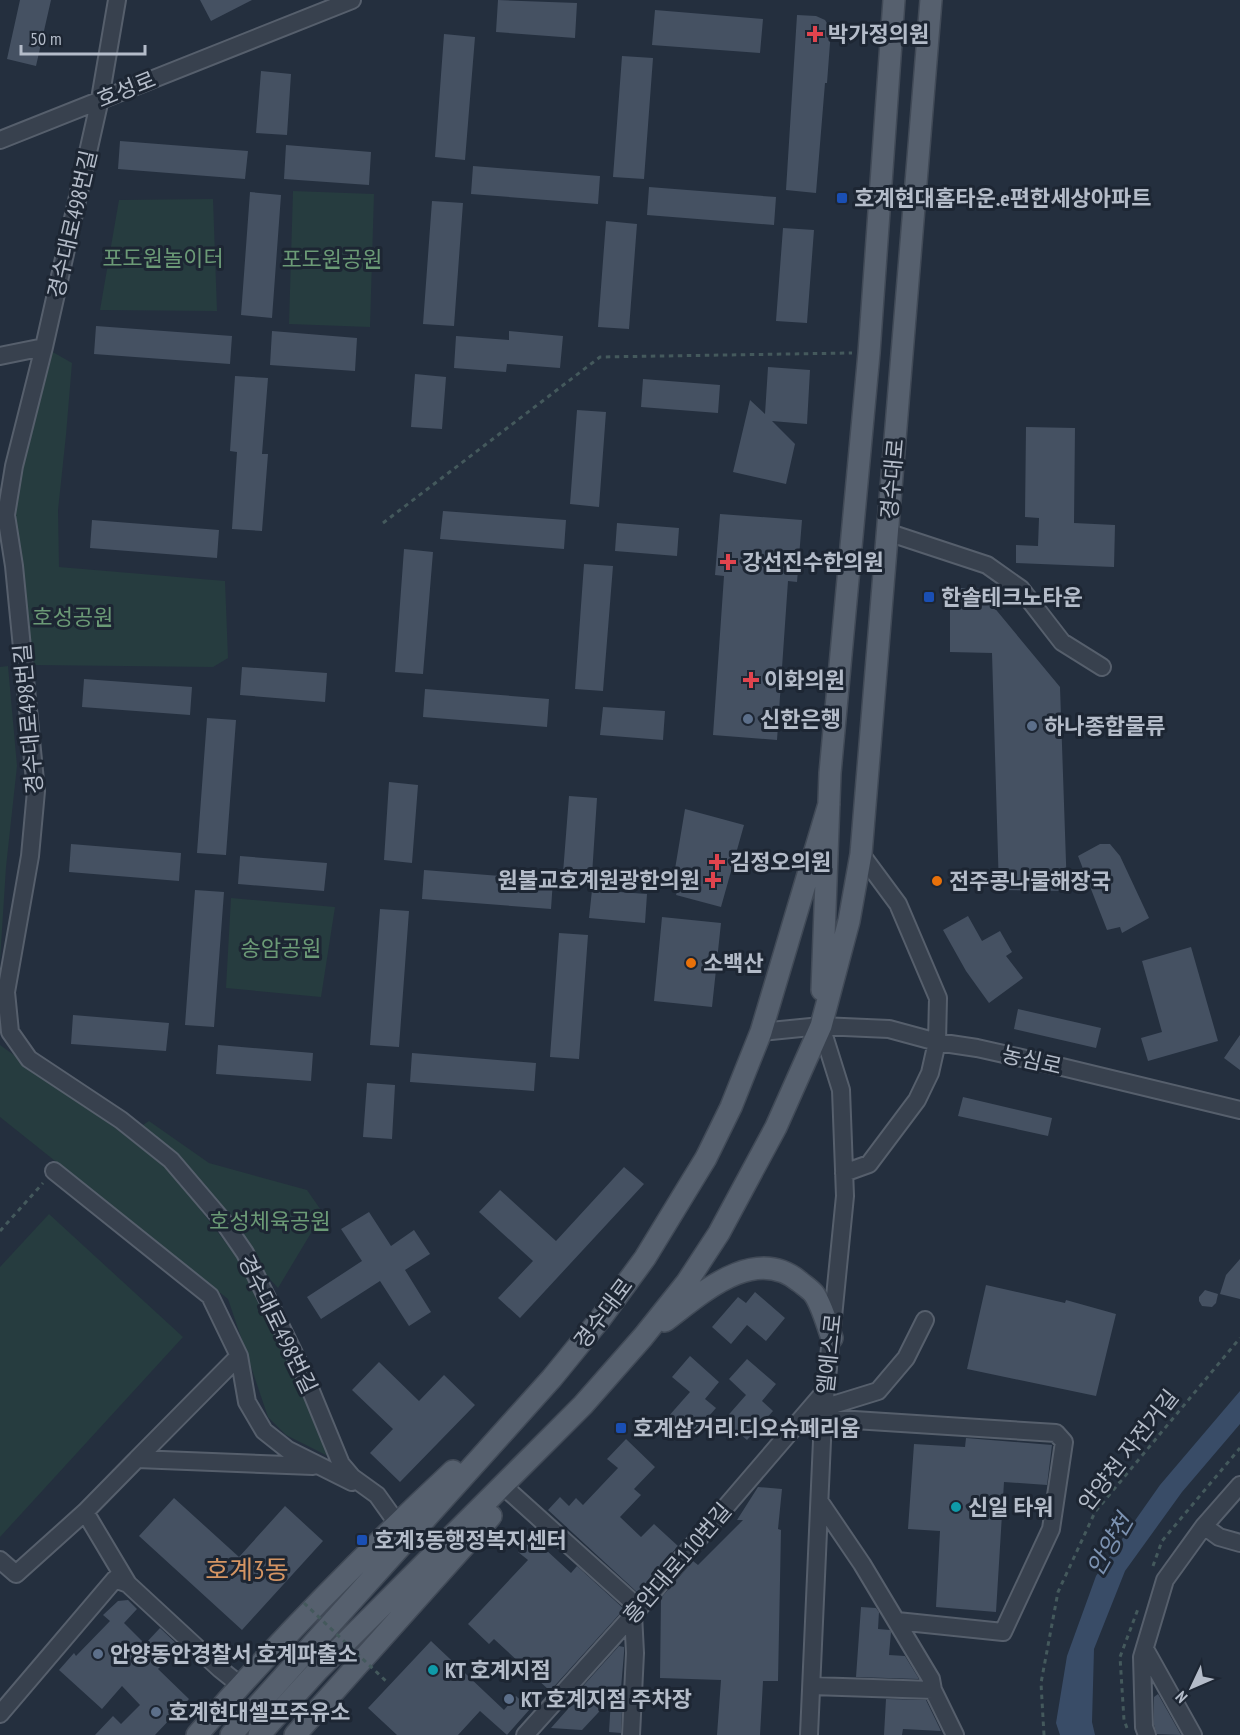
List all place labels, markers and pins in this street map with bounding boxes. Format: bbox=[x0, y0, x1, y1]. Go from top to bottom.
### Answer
place label: 박가정의원 bbox=[828, 20, 929, 48]
marker: 박가정의원 bbox=[806, 25, 824, 43]
place label: 호계현대홈타운.e편한세상아파트 bbox=[854, 184, 1151, 212]
marker: 호계현대홈타운.e편한세상아파트 bbox=[835, 191, 849, 205]
place label: 강선진수한의원 bbox=[742, 548, 884, 576]
marker: 강선진수한의원 bbox=[719, 553, 737, 571]
place label: 한솔테크노타운 bbox=[941, 583, 1083, 611]
marker: 한솔테크노타운 bbox=[922, 590, 936, 604]
place label: 이화의원 bbox=[764, 666, 845, 694]
marker: 이화의원 bbox=[742, 671, 760, 689]
place label: 신한은행 bbox=[760, 705, 841, 733]
marker: 신한은행 bbox=[741, 712, 755, 726]
place label: 하나종합물류 bbox=[1044, 712, 1165, 740]
marker: 하나종합물류 bbox=[1025, 719, 1039, 733]
place label: 김정오의원 bbox=[730, 848, 831, 876]
marker: 김정오의원 bbox=[708, 853, 726, 871]
place label: 원불교호계원광한의원 bbox=[498, 866, 700, 894]
place label: 전주콩나물해장국 bbox=[949, 867, 1111, 895]
marker: 원불교호계원광한의원 bbox=[704, 871, 722, 889]
marker: 전주콩나물해장국 bbox=[930, 874, 944, 888]
place label: 소백산 bbox=[703, 949, 764, 977]
marker: 소백산 bbox=[684, 956, 698, 970]
place label: 호계삼거리.디오슈페리움 bbox=[633, 1414, 860, 1442]
marker: 호계삼거리.디오슈페리움 bbox=[614, 1421, 628, 1435]
place label: 신일 타워 bbox=[968, 1493, 1053, 1521]
marker: 신일 타워 bbox=[949, 1500, 963, 1514]
place label: 호계3동행정복지센터 bbox=[374, 1526, 567, 1554]
marker: 호계3동행정복지센터 bbox=[355, 1533, 369, 1547]
place label: 안양동안경찰서 호계파출소 bbox=[110, 1640, 357, 1668]
marker: 안양동안경찰서 호계파출소 bbox=[91, 1647, 105, 1661]
place label: KT 호계지점 bbox=[445, 1656, 551, 1684]
marker: KT 호계지점 bbox=[426, 1663, 440, 1677]
place label: KT 호계지점 주차장 bbox=[521, 1685, 692, 1713]
marker: KT 호계지점 주차장 bbox=[502, 1692, 516, 1706]
place label: 호계현대셀프주유소 bbox=[168, 1698, 350, 1726]
marker: 호계현대셀프주유소 bbox=[149, 1705, 163, 1719]

